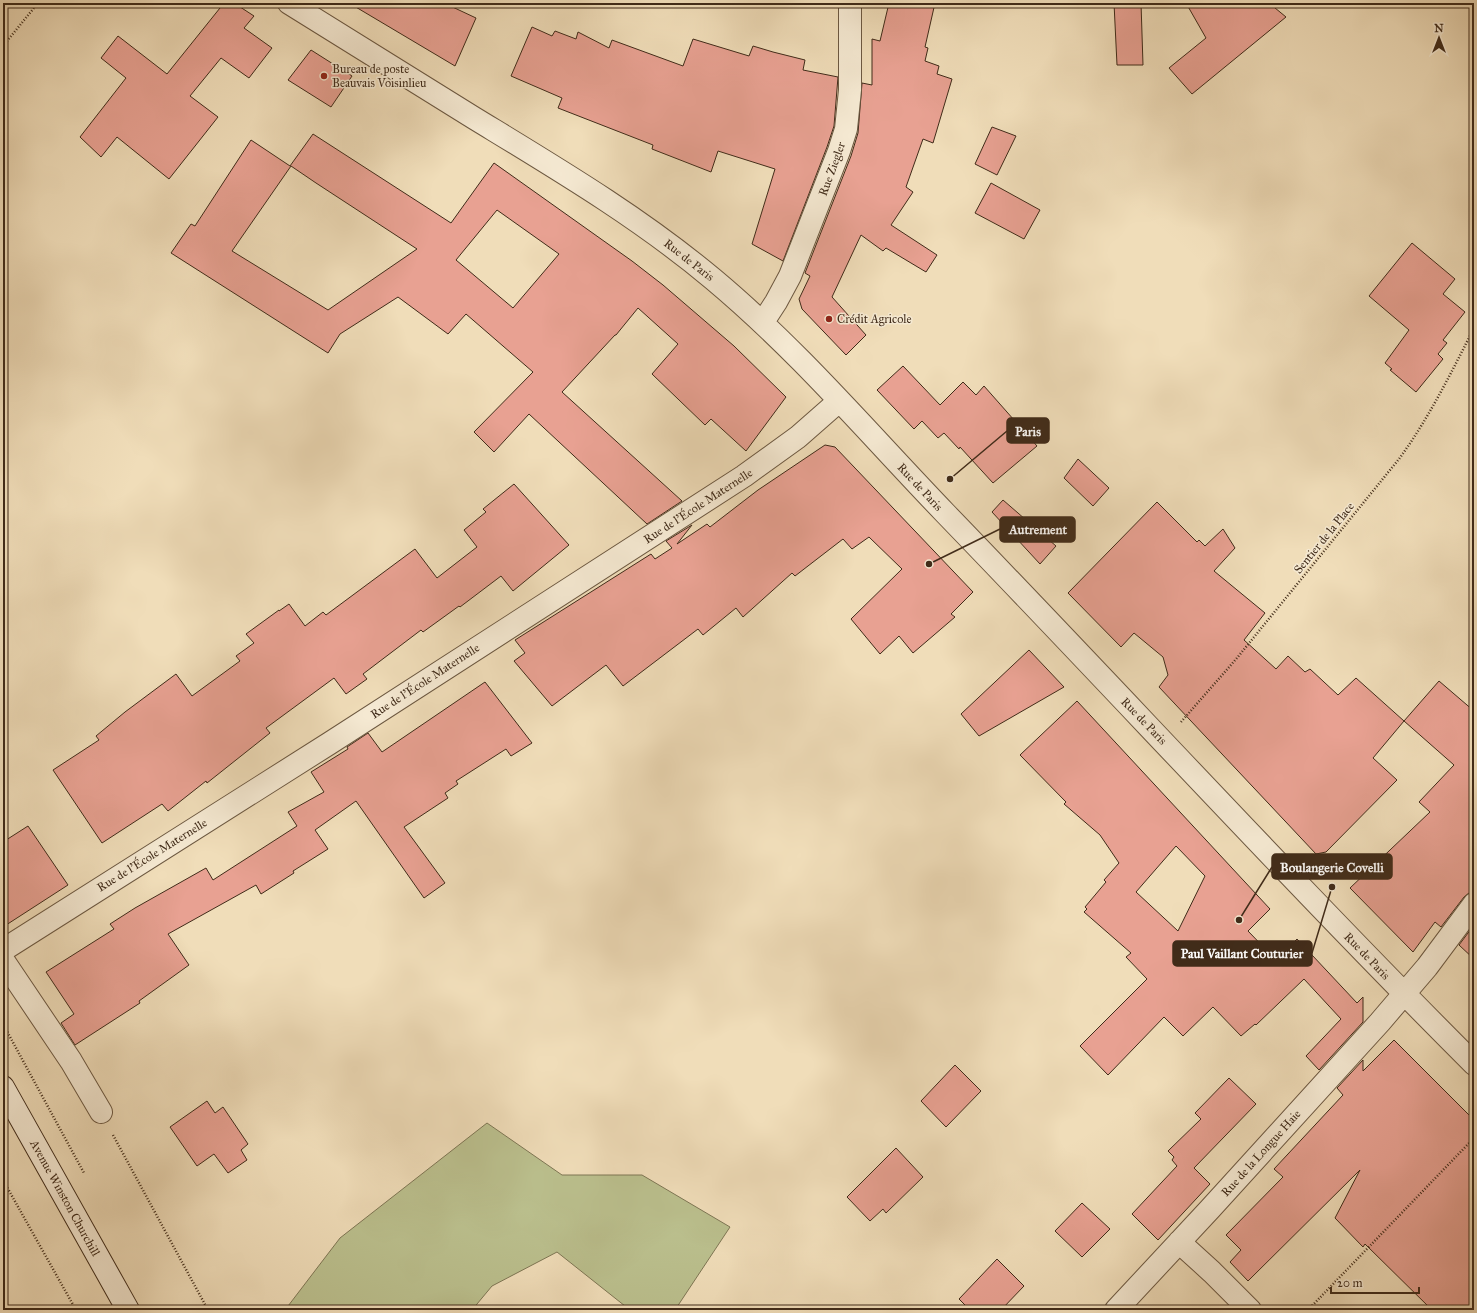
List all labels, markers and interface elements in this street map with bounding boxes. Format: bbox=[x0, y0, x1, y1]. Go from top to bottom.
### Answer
north arrow bbox=[1419, 18, 1459, 58]
text: N bbox=[1434, 22, 1444, 35]
place label: Bureau de poste Beauvais Voisinlieu bbox=[332, 62, 427, 90]
marker: Bureau de poste Beauvais Voisinlieu bbox=[319, 71, 329, 81]
street label: Rue Ziegler bbox=[816, 140, 849, 198]
street label: Rue de Paris bbox=[661, 236, 717, 284]
place label: Crédit Agricole bbox=[837, 312, 911, 327]
marker: Crédit Agricole bbox=[824, 314, 834, 324]
callout: Paris bbox=[1007, 418, 1049, 443]
text: Paris bbox=[1015, 424, 1041, 440]
street label: Rue de Paris bbox=[894, 460, 946, 514]
street label: Rue de l'École Maternelle bbox=[640, 464, 755, 546]
street label: Sentier de la Place bbox=[1291, 500, 1357, 576]
callout: Autrement bbox=[1000, 517, 1075, 542]
text: Autrement bbox=[1008, 522, 1068, 538]
street label: Rue de l'École Maternelle bbox=[367, 639, 482, 721]
street label: Rue de Paris bbox=[1118, 695, 1170, 747]
street label: Rue de l'École Maternelle bbox=[93, 814, 209, 895]
callout: Boulangerie Covelli bbox=[1272, 854, 1392, 879]
text: Boulangerie Covelli bbox=[1280, 860, 1384, 876]
street label: Rue de Paris bbox=[1341, 930, 1393, 982]
callout: Paul Vaillant Couturier bbox=[1173, 941, 1312, 966]
text: Paul Vaillant Couturier bbox=[1181, 946, 1304, 962]
street label: Rue de la Longue Haie bbox=[1218, 1107, 1304, 1200]
street label: Avenue Winston Churchill bbox=[27, 1137, 103, 1259]
scale bar bbox=[1331, 1269, 1419, 1295]
text: 20 m bbox=[1337, 1276, 1363, 1290]

